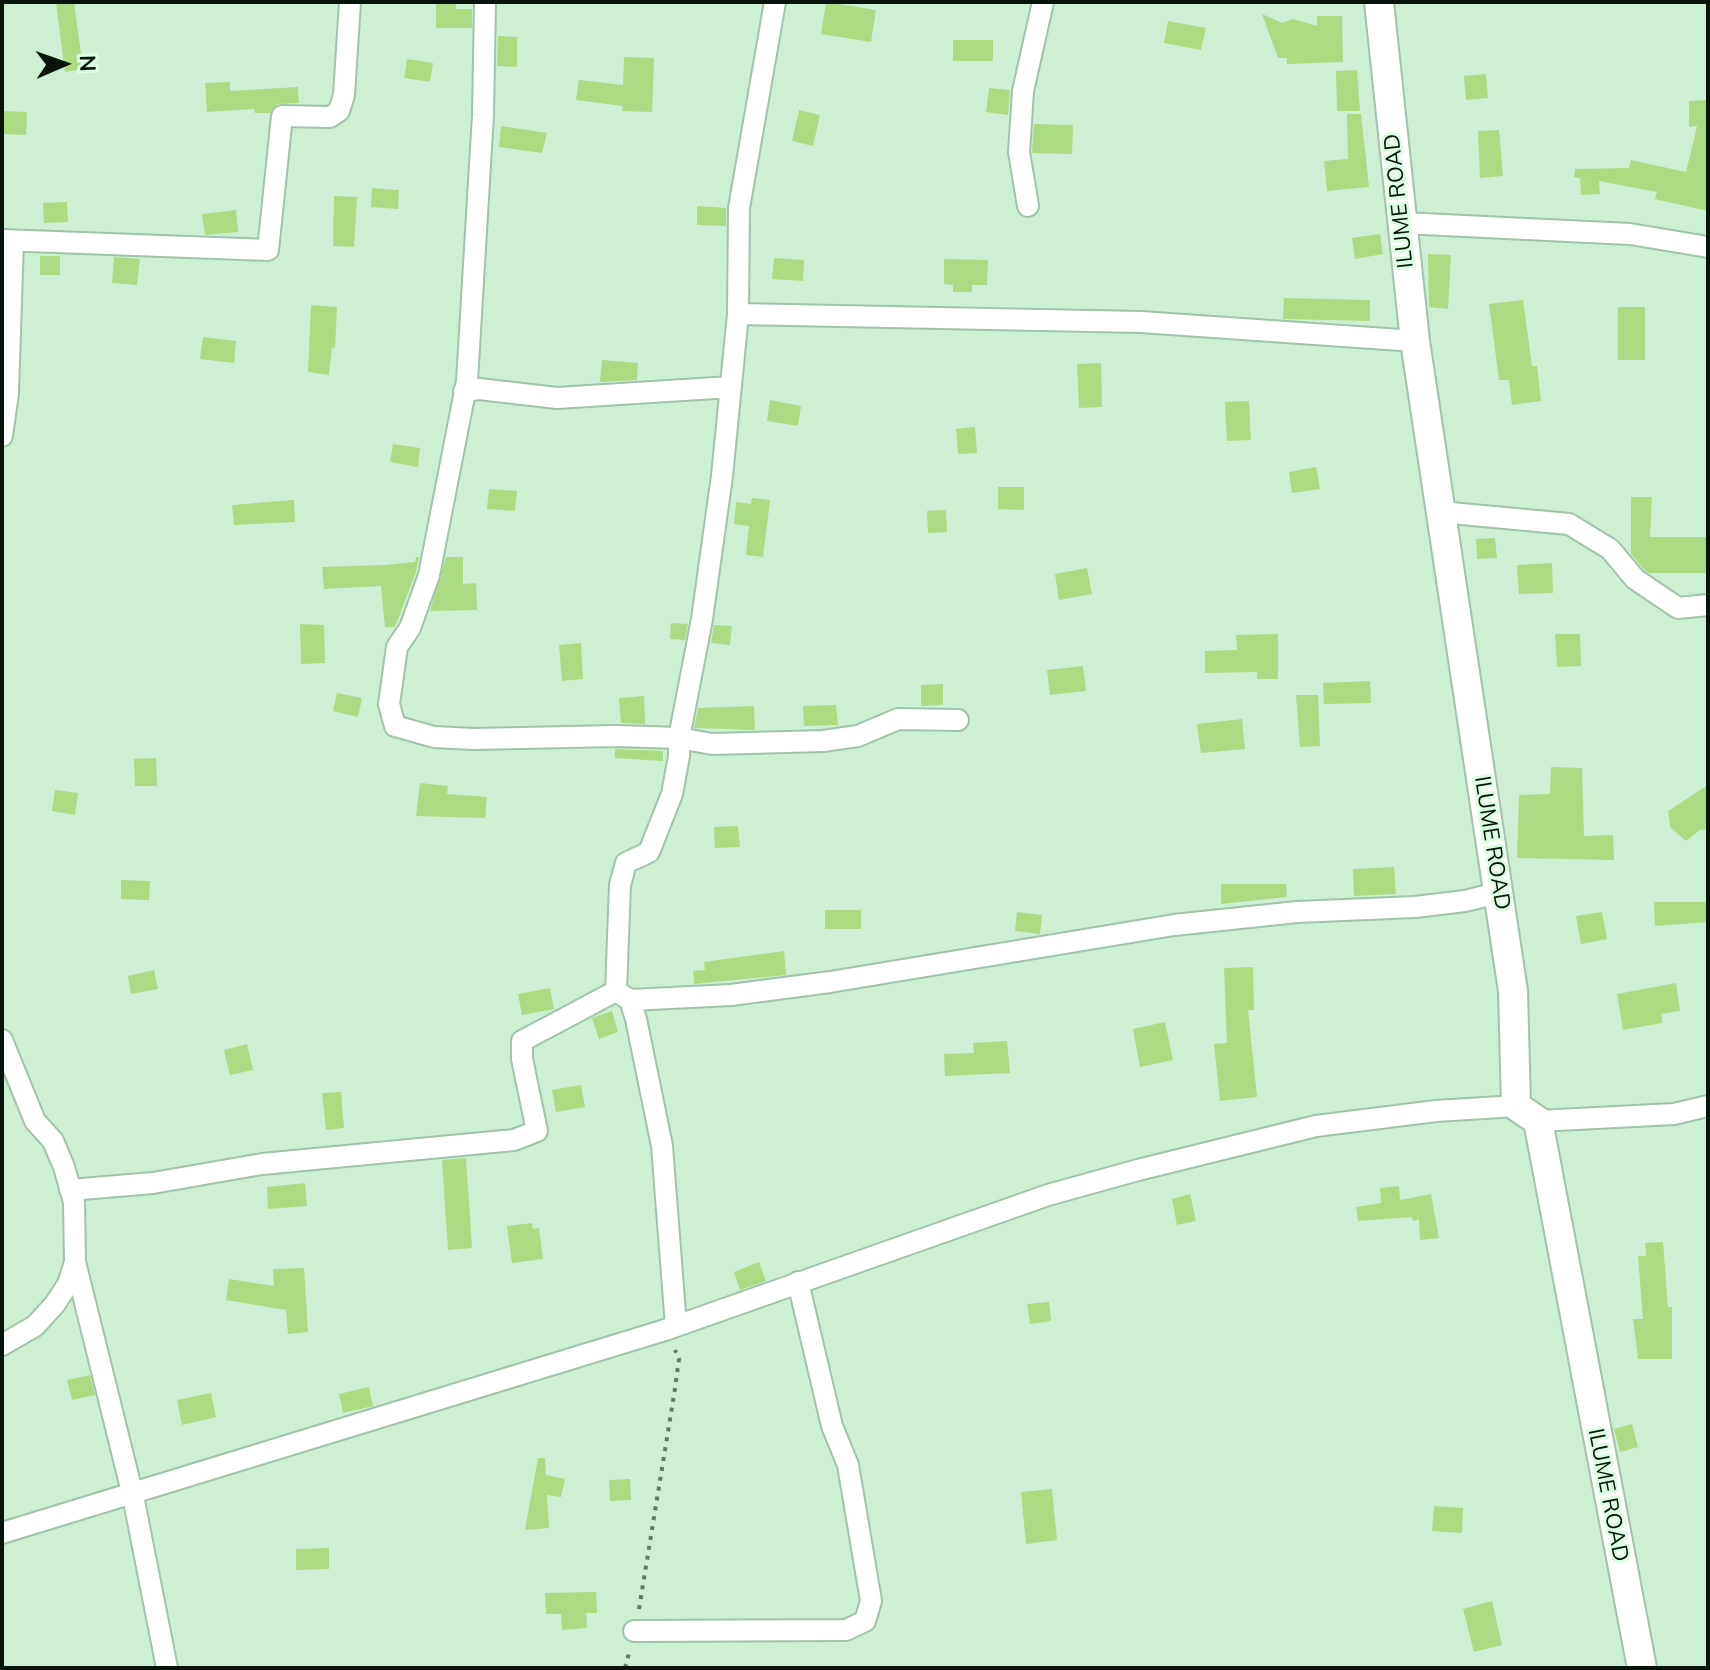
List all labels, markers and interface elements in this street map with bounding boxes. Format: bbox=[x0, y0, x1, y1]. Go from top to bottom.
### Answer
north arrow bbox=[24, 24, 104, 104]
text: N bbox=[74, 54, 102, 72]
street label: ILUME ROAD bbox=[1379, 132, 1419, 270]
street label: ILUME ROAD bbox=[1468, 774, 1516, 912]
street label: ILUME ROAD bbox=[1582, 1426, 1634, 1564]

